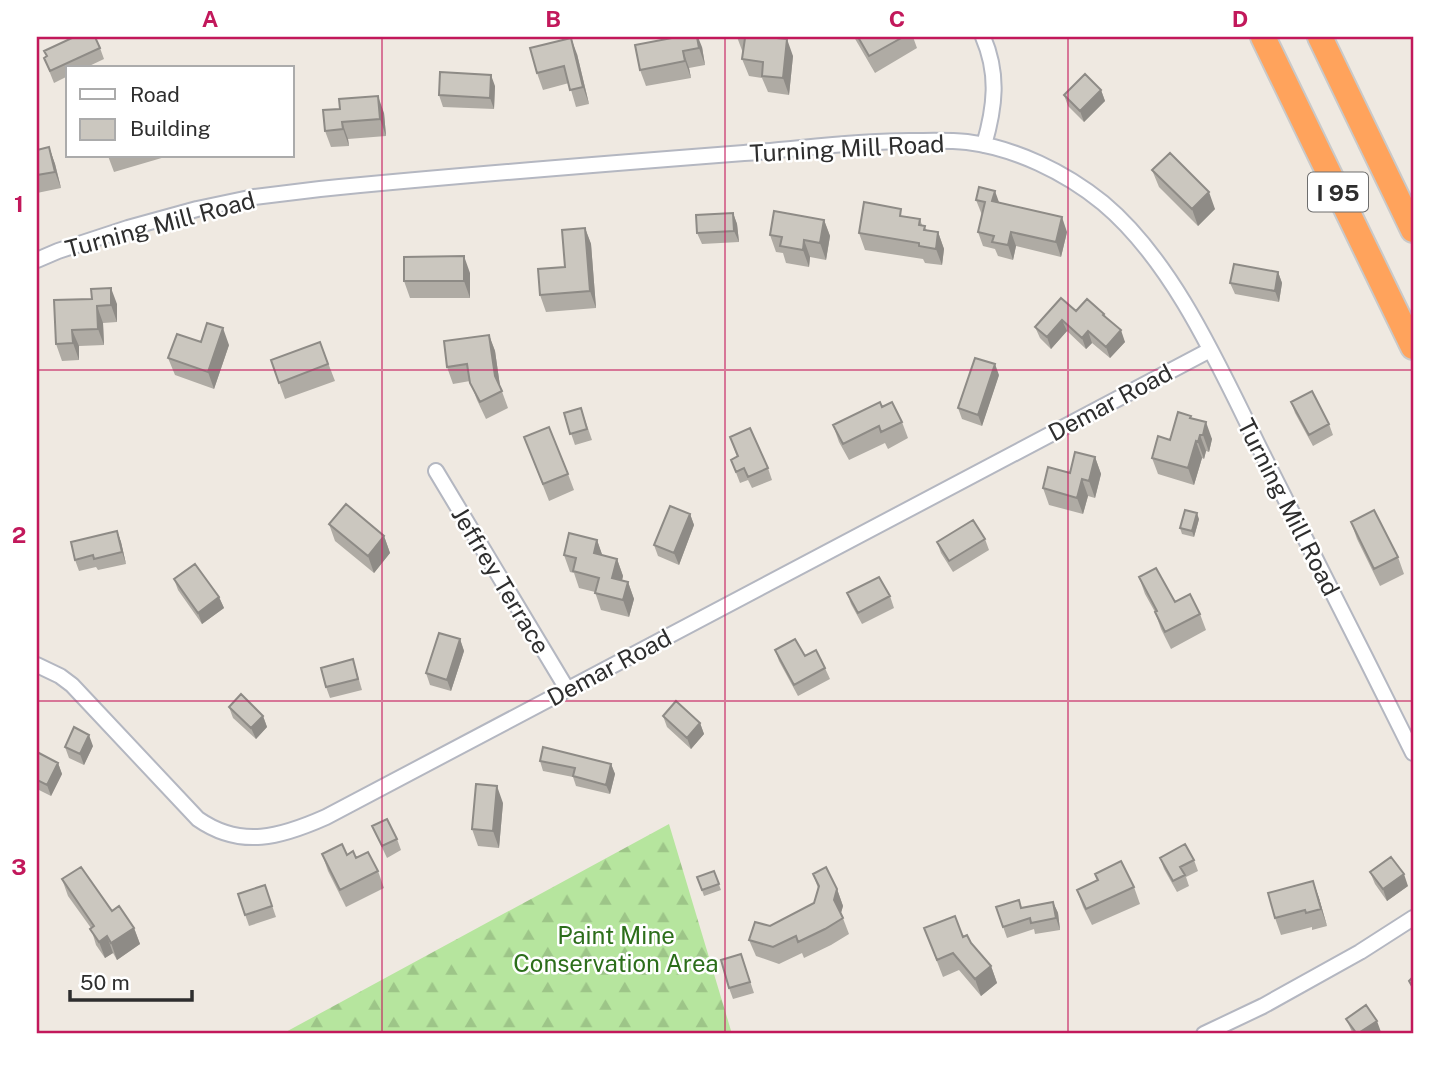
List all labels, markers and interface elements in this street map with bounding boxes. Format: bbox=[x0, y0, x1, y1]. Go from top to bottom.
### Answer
text: A bbox=[202, 5, 219, 32]
text: B bbox=[545, 5, 561, 32]
text: C bbox=[889, 5, 905, 32]
text: D bbox=[1232, 5, 1248, 32]
legend bbox=[66, 66, 294, 158]
text: Road bbox=[130, 82, 180, 107]
text: Building bbox=[130, 116, 211, 141]
street label: Turning Mill Road bbox=[749, 129, 945, 167]
road number: I 95 bbox=[1308, 172, 1368, 211]
street label: Turning Mill Road bbox=[62, 185, 258, 263]
text: 1 bbox=[14, 190, 24, 217]
street label: Demar Road bbox=[1043, 358, 1177, 446]
street label: Turning Mill Road bbox=[1232, 414, 1346, 600]
street label: Jeffrey Terrace bbox=[446, 501, 556, 659]
text: 2 bbox=[12, 521, 26, 548]
street label: Demar Road bbox=[542, 623, 676, 711]
text: 3 bbox=[11, 853, 27, 880]
park label: Paint Mine Conservation Area bbox=[513, 921, 719, 977]
scale bar bbox=[70, 959, 192, 1003]
text: 50 m bbox=[80, 970, 130, 995]

